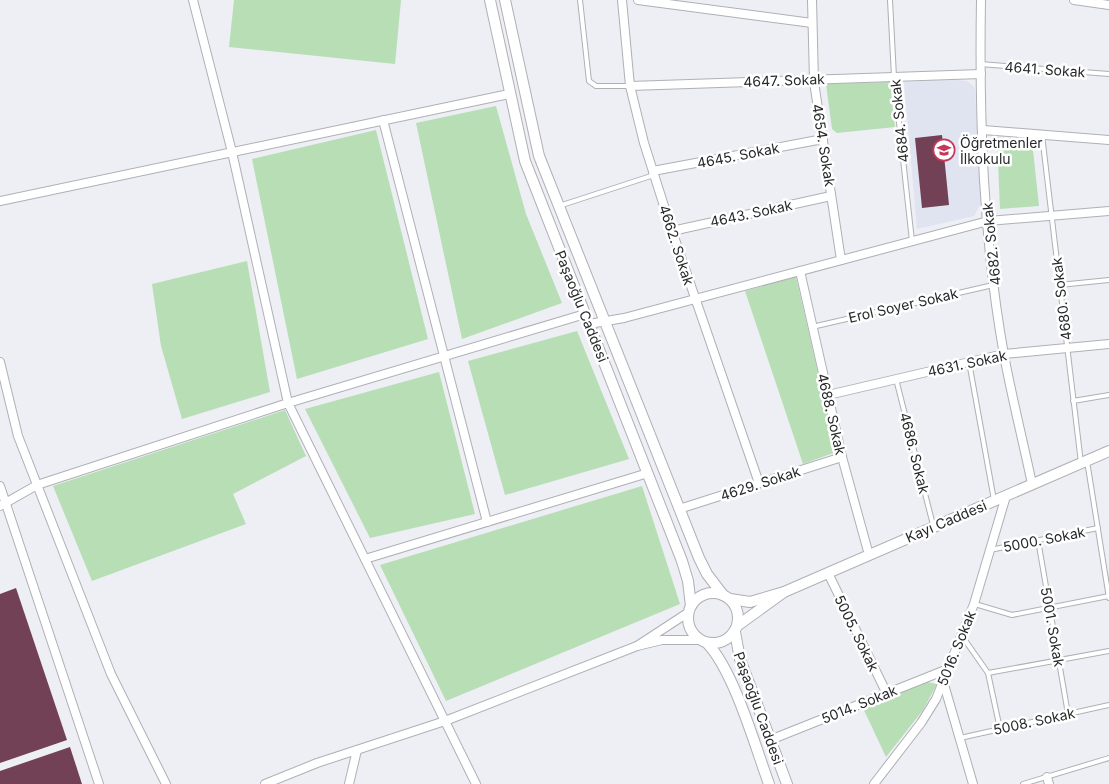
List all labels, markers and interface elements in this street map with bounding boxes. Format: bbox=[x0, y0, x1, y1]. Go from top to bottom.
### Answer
street label: 4641. Sokak bbox=[1004, 58, 1086, 80]
street label: 4647. Sokak bbox=[743, 70, 825, 90]
street label: 4684. Sokak bbox=[886, 78, 912, 163]
street label: 4654. Sokak bbox=[809, 102, 839, 188]
place label: Öğretmenler İlkokulu bbox=[960, 134, 1043, 167]
school or university icon: Öğretmenler İlkokulu bbox=[932, 138, 956, 162]
street label: 4645. Sokak bbox=[695, 139, 781, 171]
street label: 4643. Sokak bbox=[708, 196, 794, 230]
street label: 4682. Sokak bbox=[978, 201, 1004, 286]
street label: 4662. Sokak bbox=[656, 203, 698, 288]
street label: Paşaoğlu Caddesi bbox=[552, 248, 612, 364]
street label: 4680. Sokak bbox=[1047, 256, 1075, 341]
street label: Erol Soyer Sokak bbox=[847, 284, 960, 326]
street label: 4631. Sokak bbox=[926, 346, 1009, 380]
street label: 4688. Sokak bbox=[814, 371, 850, 457]
street label: 4686. Sokak bbox=[897, 411, 933, 496]
street label: 4629. Sokak bbox=[718, 462, 802, 504]
street label: Kayı Caddesi bbox=[903, 496, 989, 546]
street label: 5000. Sokak bbox=[1002, 523, 1087, 555]
street label: 5001. Sokak bbox=[1038, 586, 1068, 668]
street label: 5005. Sokak bbox=[831, 592, 883, 674]
street label: 5016. Sokak bbox=[933, 608, 979, 688]
street label: Paşaoğlu Caddesi bbox=[731, 649, 787, 767]
street label: 5014. Sokak bbox=[819, 681, 900, 727]
street label: 5008. Sokak bbox=[992, 704, 1077, 738]

